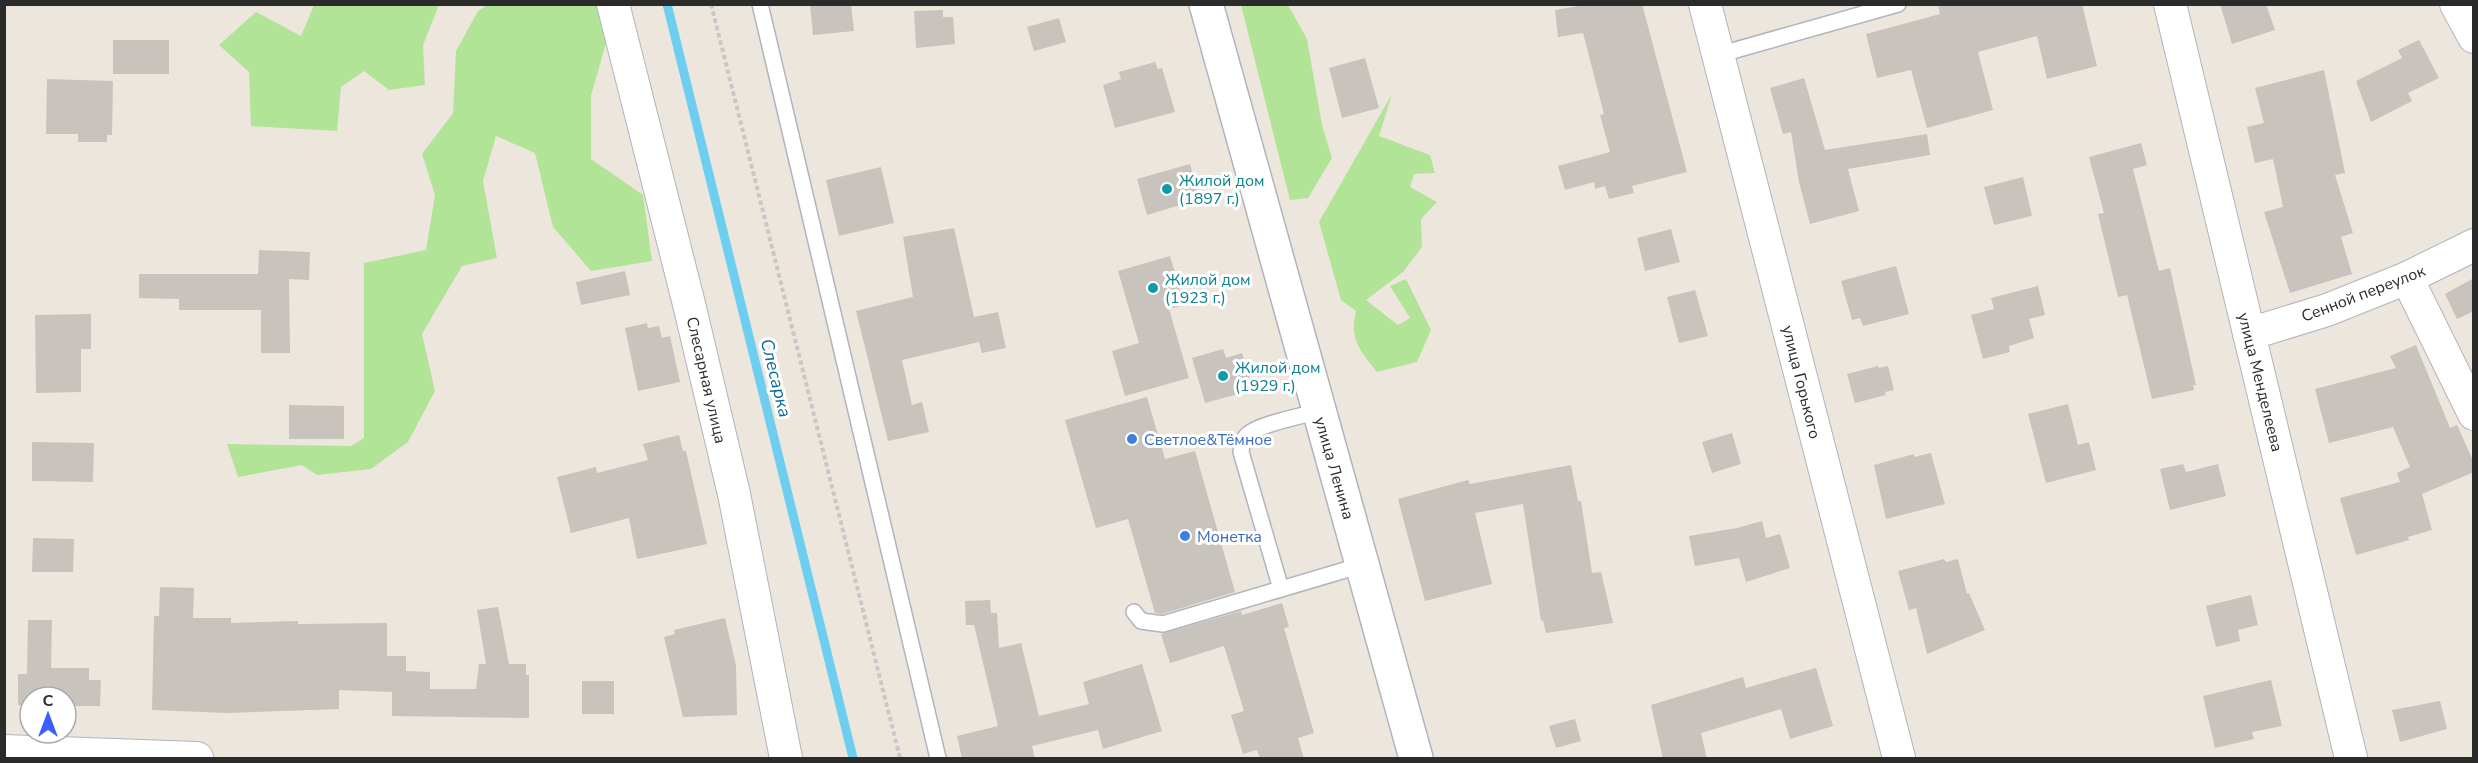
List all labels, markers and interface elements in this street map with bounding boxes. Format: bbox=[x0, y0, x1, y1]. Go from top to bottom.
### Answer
place label: Жилой дом (1897 г.) bbox=[1179, 170, 1265, 210]
marker: Жилой дом (1897 г.) bbox=[1160, 182, 1174, 196]
street label: Сенной переулок bbox=[2298, 260, 2429, 328]
place label: Жилой дом (1923 г.) bbox=[1165, 269, 1251, 309]
marker: Жилой дом (1923 г.) bbox=[1146, 281, 1160, 295]
street label: улица Менделеева bbox=[2232, 310, 2288, 454]
street label: Слесарная улица bbox=[681, 315, 731, 446]
street label: улица Горького bbox=[1776, 323, 1826, 441]
water label: Слесарка bbox=[755, 336, 797, 420]
place label: Жилой дом (1929 г.) bbox=[1235, 357, 1321, 397]
marker: Жилой дом (1929 г.) bbox=[1216, 369, 1230, 383]
street label: улица Ленина bbox=[1309, 414, 1359, 522]
place label: Светлое&Тёмное bbox=[1144, 429, 1272, 451]
marker: Светлое&Тёмное bbox=[1125, 432, 1139, 446]
place label: Монетка bbox=[1197, 526, 1262, 548]
marker: Монетка bbox=[1178, 529, 1192, 543]
north arrow bbox=[18, 685, 78, 745]
text: С bbox=[43, 690, 54, 712]

